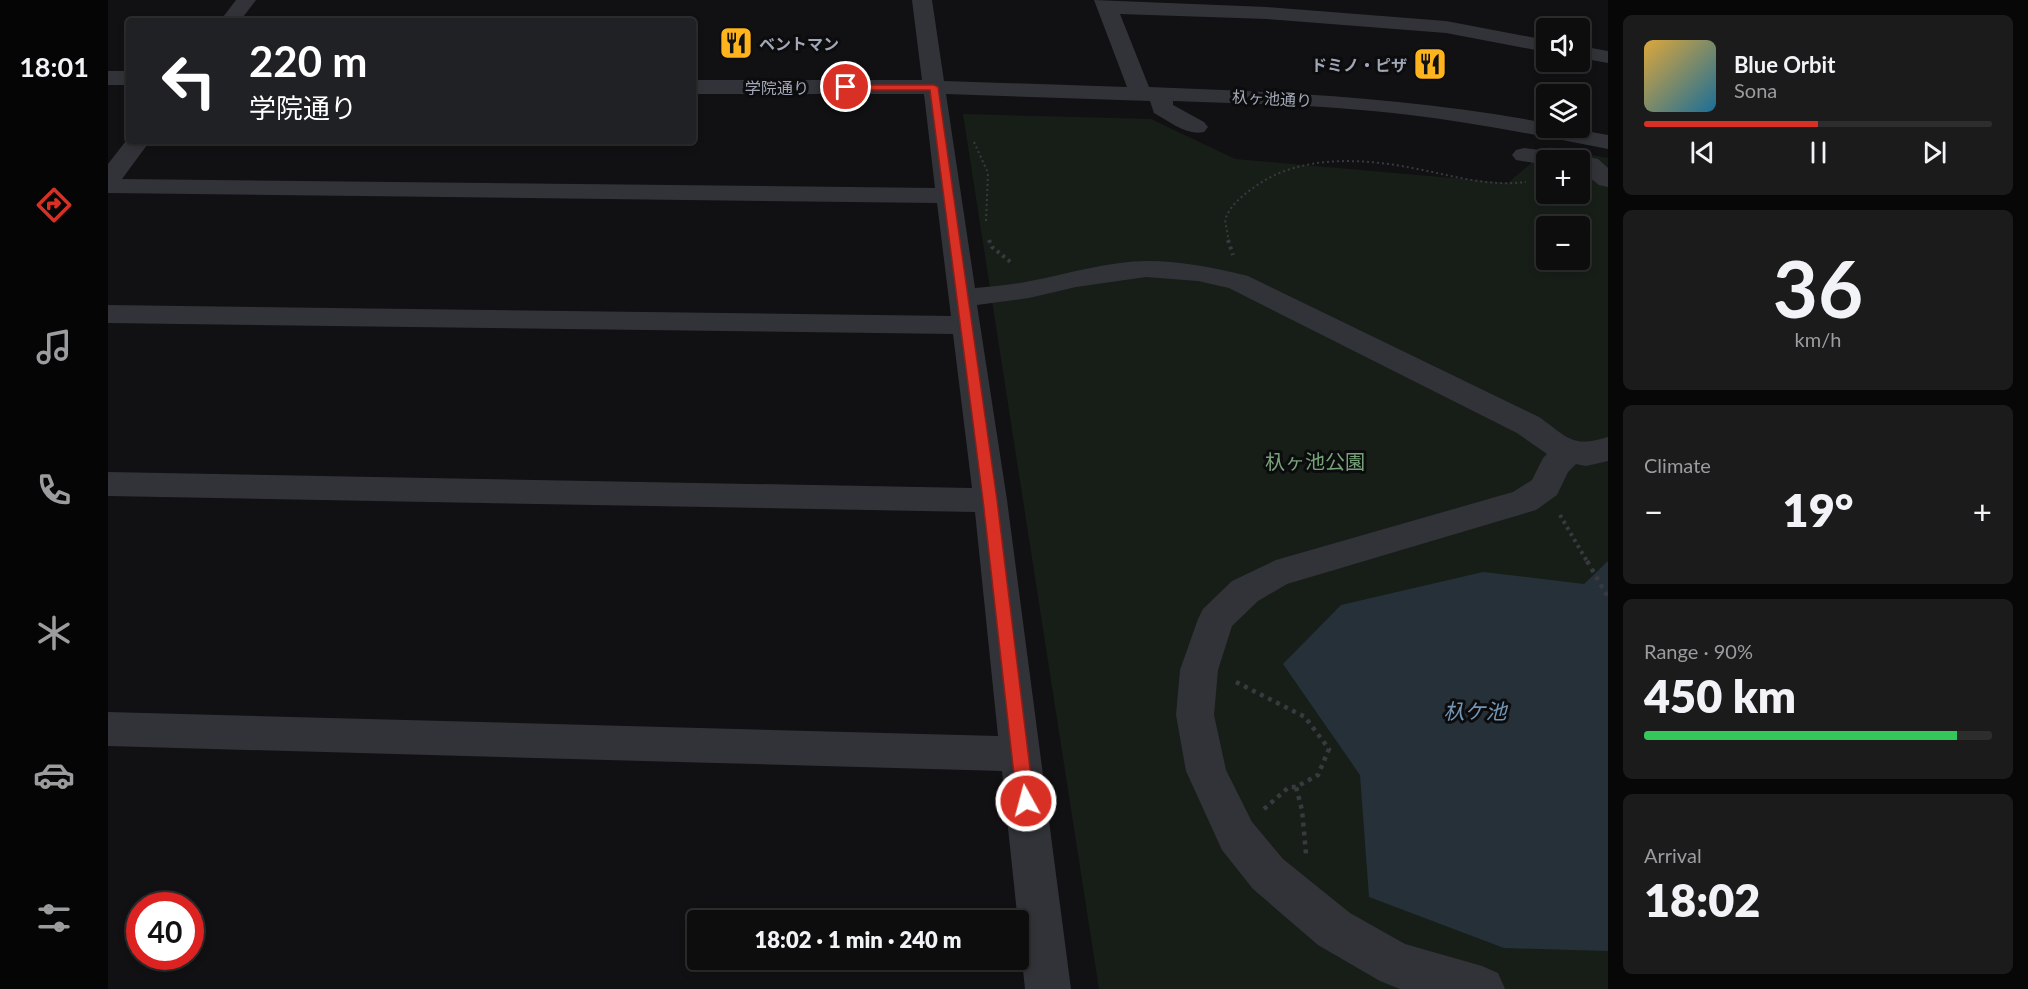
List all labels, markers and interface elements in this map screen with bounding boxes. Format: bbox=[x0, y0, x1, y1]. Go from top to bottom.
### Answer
map controls bbox=[1536, 18, 1590, 270]
button: sound bbox=[1536, 18, 1590, 72]
restaurant icon: ベントマン bbox=[718, 25, 754, 61]
place label: ベントマン bbox=[759, 34, 839, 53]
text: 220 m bbox=[249, 36, 367, 86]
icon: left bbox=[150, 42, 228, 120]
restaurant icon: ドミノ・ピザ bbox=[1412, 46, 1448, 82]
text: 18:01 bbox=[19, 50, 89, 83]
text: Blue Orbit bbox=[1734, 51, 1835, 78]
place label: ドミノ・ピザ bbox=[1311, 55, 1407, 74]
pin bbox=[820, 61, 871, 112]
icon: arrive bbox=[829, 70, 862, 103]
street label: 学院通り bbox=[745, 78, 809, 97]
text: Sona bbox=[1734, 78, 1777, 102]
button: layers bbox=[1536, 84, 1590, 138]
street label: 杁ヶ池通り bbox=[1232, 86, 1312, 110]
text: 学院通り bbox=[249, 91, 357, 124]
icon: previous bbox=[1686, 136, 1719, 169]
icon: pause bbox=[1802, 136, 1835, 169]
icon: next bbox=[1918, 136, 1951, 169]
button: + bbox=[1536, 150, 1590, 204]
icon: directions bbox=[33, 184, 75, 226]
button: − bbox=[1536, 216, 1590, 270]
text: 36 bbox=[1773, 241, 1863, 335]
icon: music bbox=[33, 326, 75, 368]
text: km/h bbox=[1795, 327, 1841, 351]
park label: 杁ヶ池公園 bbox=[1265, 449, 1365, 473]
text: Climate bbox=[1644, 453, 1711, 477]
icon: phone bbox=[33, 469, 75, 511]
text: 19° bbox=[1783, 483, 1853, 537]
text: − bbox=[1644, 491, 1663, 531]
text: + bbox=[1973, 491, 1992, 531]
icon: climate bbox=[33, 612, 75, 654]
text: Range · 90% bbox=[1644, 639, 1753, 663]
text: 450 km bbox=[1644, 669, 1796, 723]
water label: 杁ケ池 bbox=[1444, 698, 1508, 723]
icon: car bbox=[33, 754, 75, 796]
position arrow bbox=[994, 769, 1058, 833]
text: Arrival bbox=[1644, 843, 1702, 867]
text: 18:02 bbox=[1644, 873, 1760, 927]
speed limit sign: 40 bbox=[126, 892, 204, 970]
icon: filters bbox=[33, 897, 75, 939]
text: 18:02 · 1 min · 240 m bbox=[755, 926, 961, 953]

